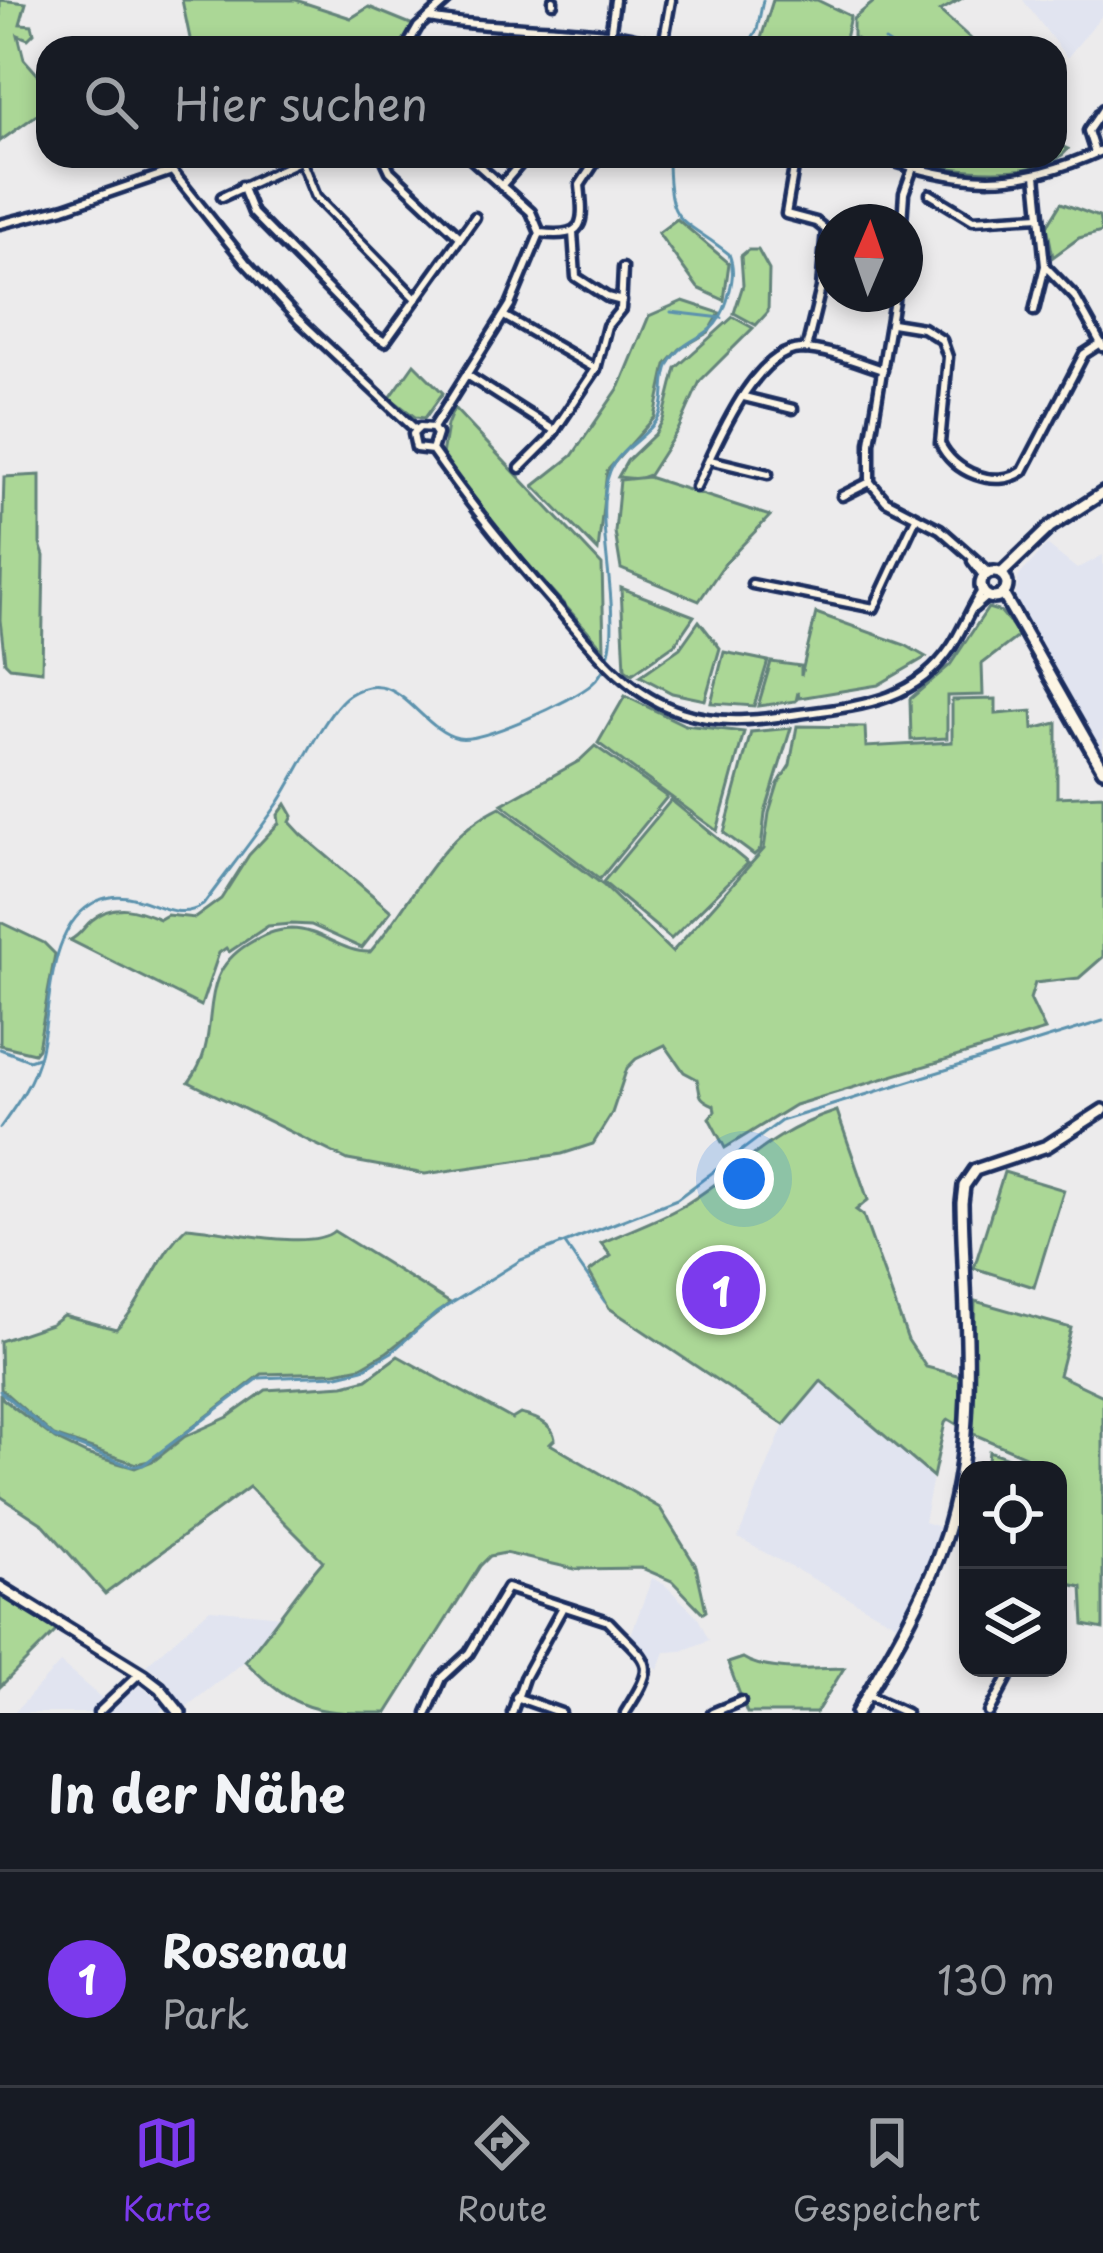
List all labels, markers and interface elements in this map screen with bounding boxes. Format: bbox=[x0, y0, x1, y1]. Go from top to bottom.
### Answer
search box bbox=[36, 36, 1067, 168]
text: Hier suchen bbox=[174, 68, 428, 136]
icon: search bbox=[78, 69, 144, 135]
north arrow bbox=[815, 204, 923, 312]
your location bbox=[714, 1149, 774, 1209]
pin: 1 bbox=[682, 1245, 760, 1335]
map controls bbox=[959, 1461, 1067, 1677]
button: locate bbox=[959, 1461, 1067, 1569]
button: layers bbox=[959, 1569, 1067, 1677]
text: In der Nähe bbox=[48, 1753, 345, 1830]
text: Rosenau bbox=[162, 1915, 349, 1983]
text: 1 bbox=[78, 1949, 96, 2008]
text: 130 m bbox=[937, 1949, 1055, 2008]
text: Park bbox=[162, 1983, 249, 2042]
tab: Karte bbox=[123, 2110, 212, 2232]
tab: Route bbox=[457, 2110, 548, 2232]
tab: Gespeichert bbox=[793, 2110, 980, 2232]

